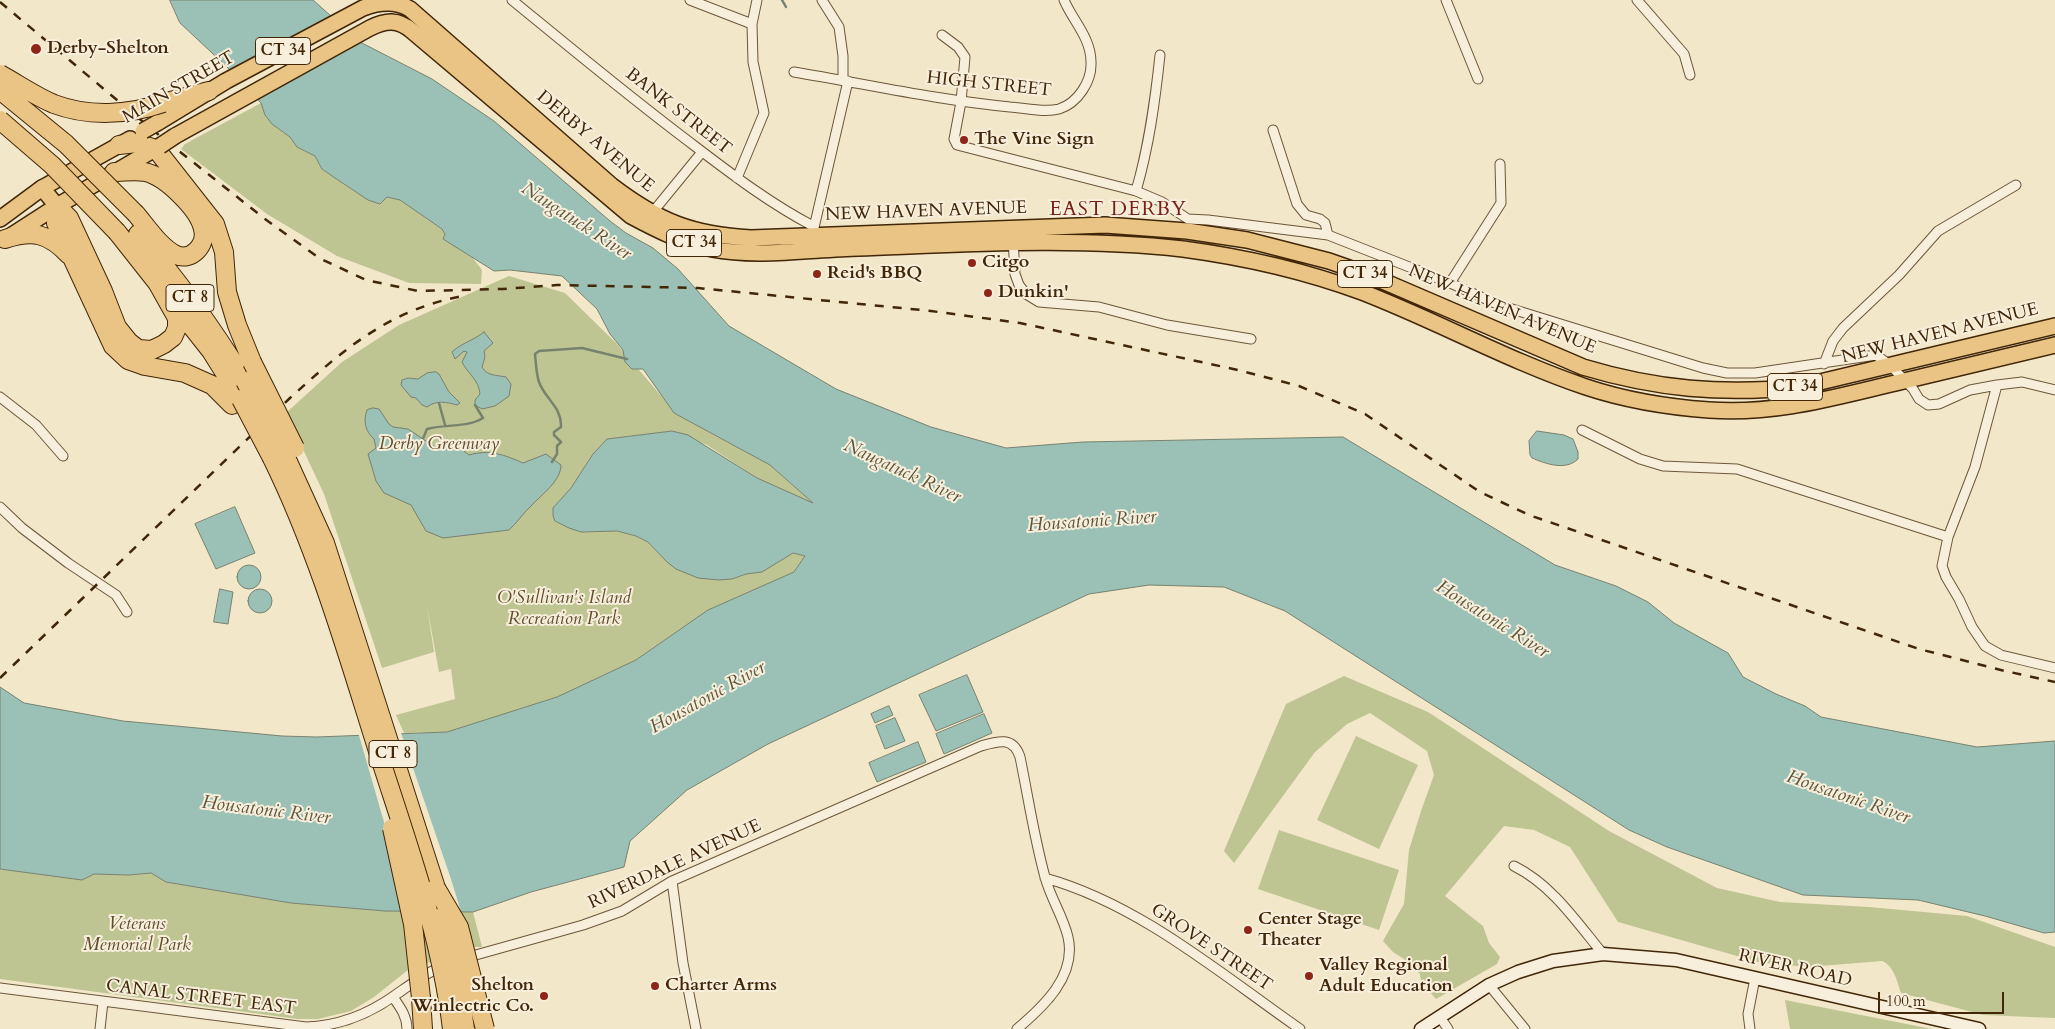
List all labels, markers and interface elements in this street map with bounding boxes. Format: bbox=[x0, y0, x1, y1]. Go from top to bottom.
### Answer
road number: CT 34 bbox=[256, 37, 310, 64]
place label: Derby-Shelton bbox=[47, 38, 169, 60]
marker: Derby-Shelton bbox=[29, 42, 43, 56]
street label: MAIN STREET bbox=[119, 47, 239, 129]
street label: BANK STREET bbox=[621, 64, 735, 160]
street label: HIGH STREET bbox=[926, 68, 1052, 102]
street label: DERBY AVENUE bbox=[532, 86, 658, 198]
place label: The Vine Sign bbox=[974, 129, 1094, 151]
marker: The Vine Sign bbox=[958, 134, 970, 146]
water label: Naugatuck River bbox=[517, 178, 635, 266]
street label: NEW HAVEN AVENUE bbox=[825, 198, 1027, 226]
district label: EAST DERBY bbox=[1048, 198, 1188, 222]
road number: CT 34 bbox=[666, 230, 722, 256]
place label: Citgo bbox=[982, 252, 1029, 274]
marker: Citgo bbox=[966, 257, 978, 269]
road number: CT 34 bbox=[1338, 260, 1392, 288]
street label: NEW HAVEN AVENUE bbox=[1405, 261, 1599, 359]
place label: Reid's BBQ bbox=[827, 263, 922, 285]
marker: Reid's BBQ bbox=[811, 268, 823, 280]
place label: Dunkin' bbox=[998, 282, 1069, 304]
road number: CT 8 bbox=[166, 284, 214, 312]
marker: Dunkin' bbox=[982, 287, 994, 299]
street label: NEW HAVEN AVENUE bbox=[1839, 299, 2041, 369]
road number: CT 34 bbox=[1768, 374, 1822, 401]
park label: Derby Greenway bbox=[379, 434, 499, 456]
water label: Naugatuck River bbox=[840, 435, 964, 509]
water label: Housatonic River bbox=[1027, 506, 1157, 538]
water label: Housatonic River bbox=[1431, 576, 1553, 664]
park label: O'Sullivan's Island Recreation Park bbox=[497, 588, 631, 630]
water label: Housatonic River bbox=[646, 657, 770, 739]
road number: CT 8 bbox=[369, 741, 417, 768]
water label: Housatonic River bbox=[1783, 766, 1913, 830]
water label: Housatonic River bbox=[201, 792, 331, 830]
street label: RIVERDALE AVENUE bbox=[585, 815, 765, 915]
street label: GROVE STREET bbox=[1146, 899, 1276, 997]
place label: Center Stage Theater bbox=[1258, 909, 1362, 952]
park label: Veterans Memorial Park bbox=[83, 914, 191, 956]
marker: Center Stage Theater bbox=[1242, 924, 1254, 936]
street label: RIVER ROAD bbox=[1736, 945, 1854, 993]
place label: Valley Regional Adult Education bbox=[1319, 955, 1453, 998]
marker: Valley Regional Adult Education bbox=[1303, 970, 1315, 982]
place label: Shelton Winlectric Co. bbox=[412, 975, 534, 1018]
place label: Charter Arms bbox=[665, 975, 777, 997]
street label: CANAL STREET EAST bbox=[105, 976, 297, 1020]
marker: Charter Arms bbox=[649, 980, 661, 992]
scale bar bbox=[1880, 982, 2006, 1014]
marker: Shelton Winlectric Co. bbox=[538, 990, 550, 1002]
text: 100 m bbox=[1886, 991, 1926, 1011]

